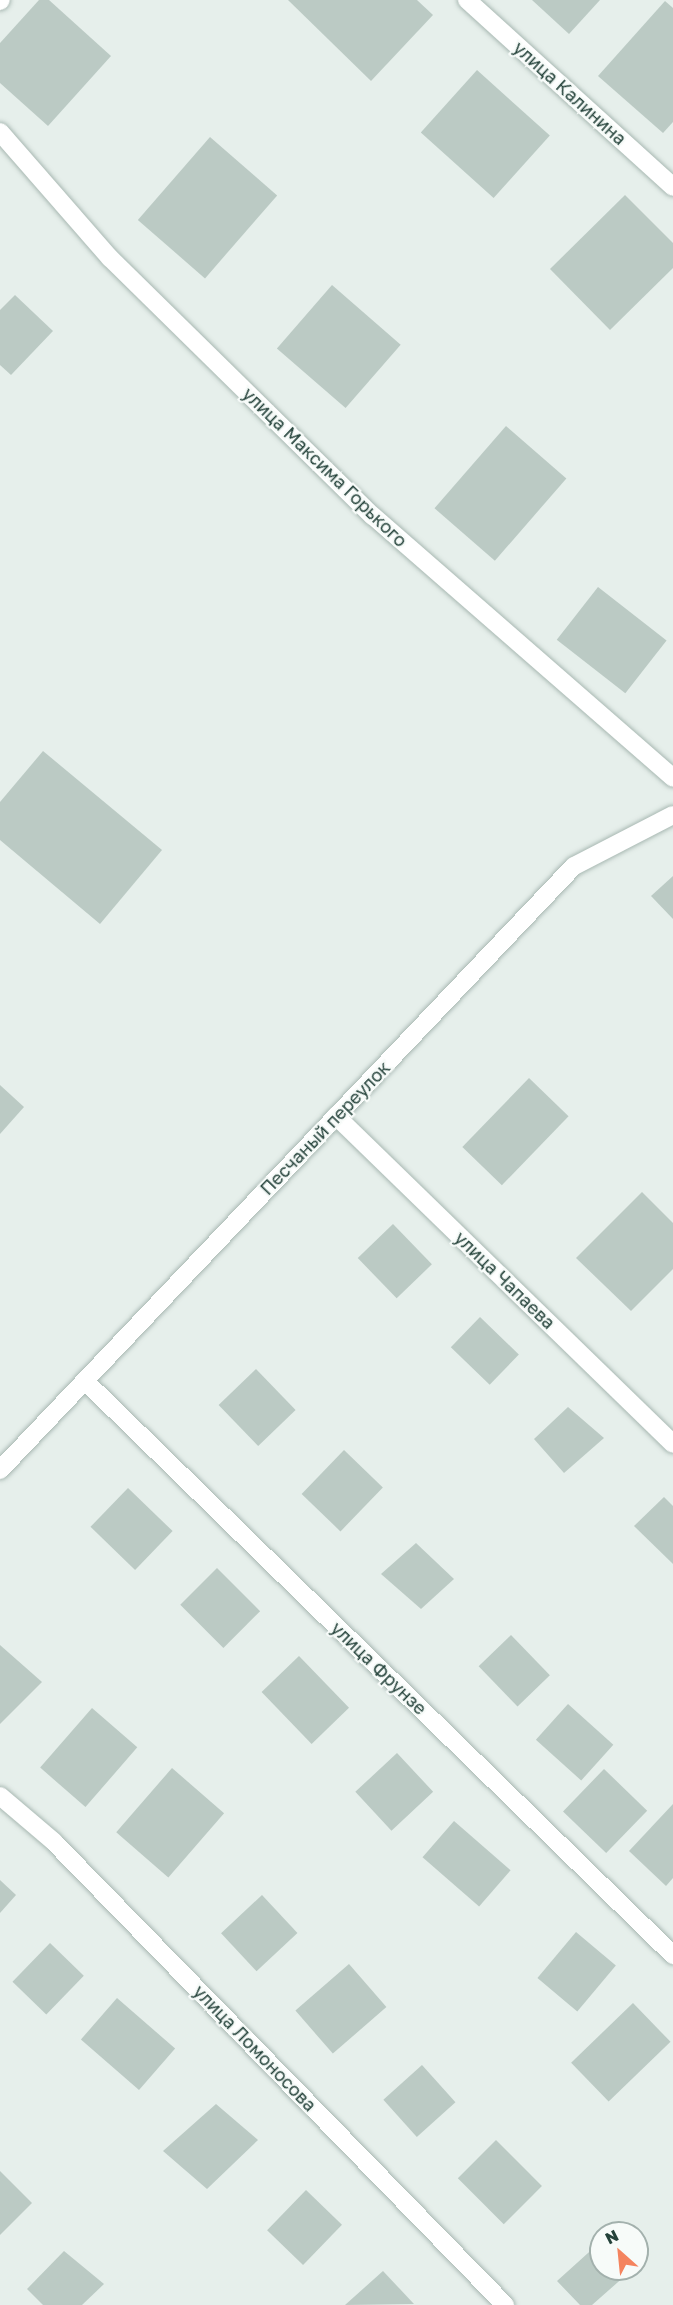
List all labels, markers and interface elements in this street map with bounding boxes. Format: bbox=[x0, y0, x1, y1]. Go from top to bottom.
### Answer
street label: улица Калинина bbox=[509, 37, 631, 149]
street label: улица Максима Горького bbox=[238, 383, 412, 551]
street label: Песчаный переулок bbox=[256, 1057, 394, 1199]
street label: улица Чапаева bbox=[450, 1227, 560, 1333]
street label: улица Фрунзе bbox=[327, 1617, 431, 1719]
street label: улица Ломоносова bbox=[189, 1980, 321, 2116]
north arrow bbox=[589, 2221, 649, 2281]
text: N bbox=[602, 2225, 622, 2248]

